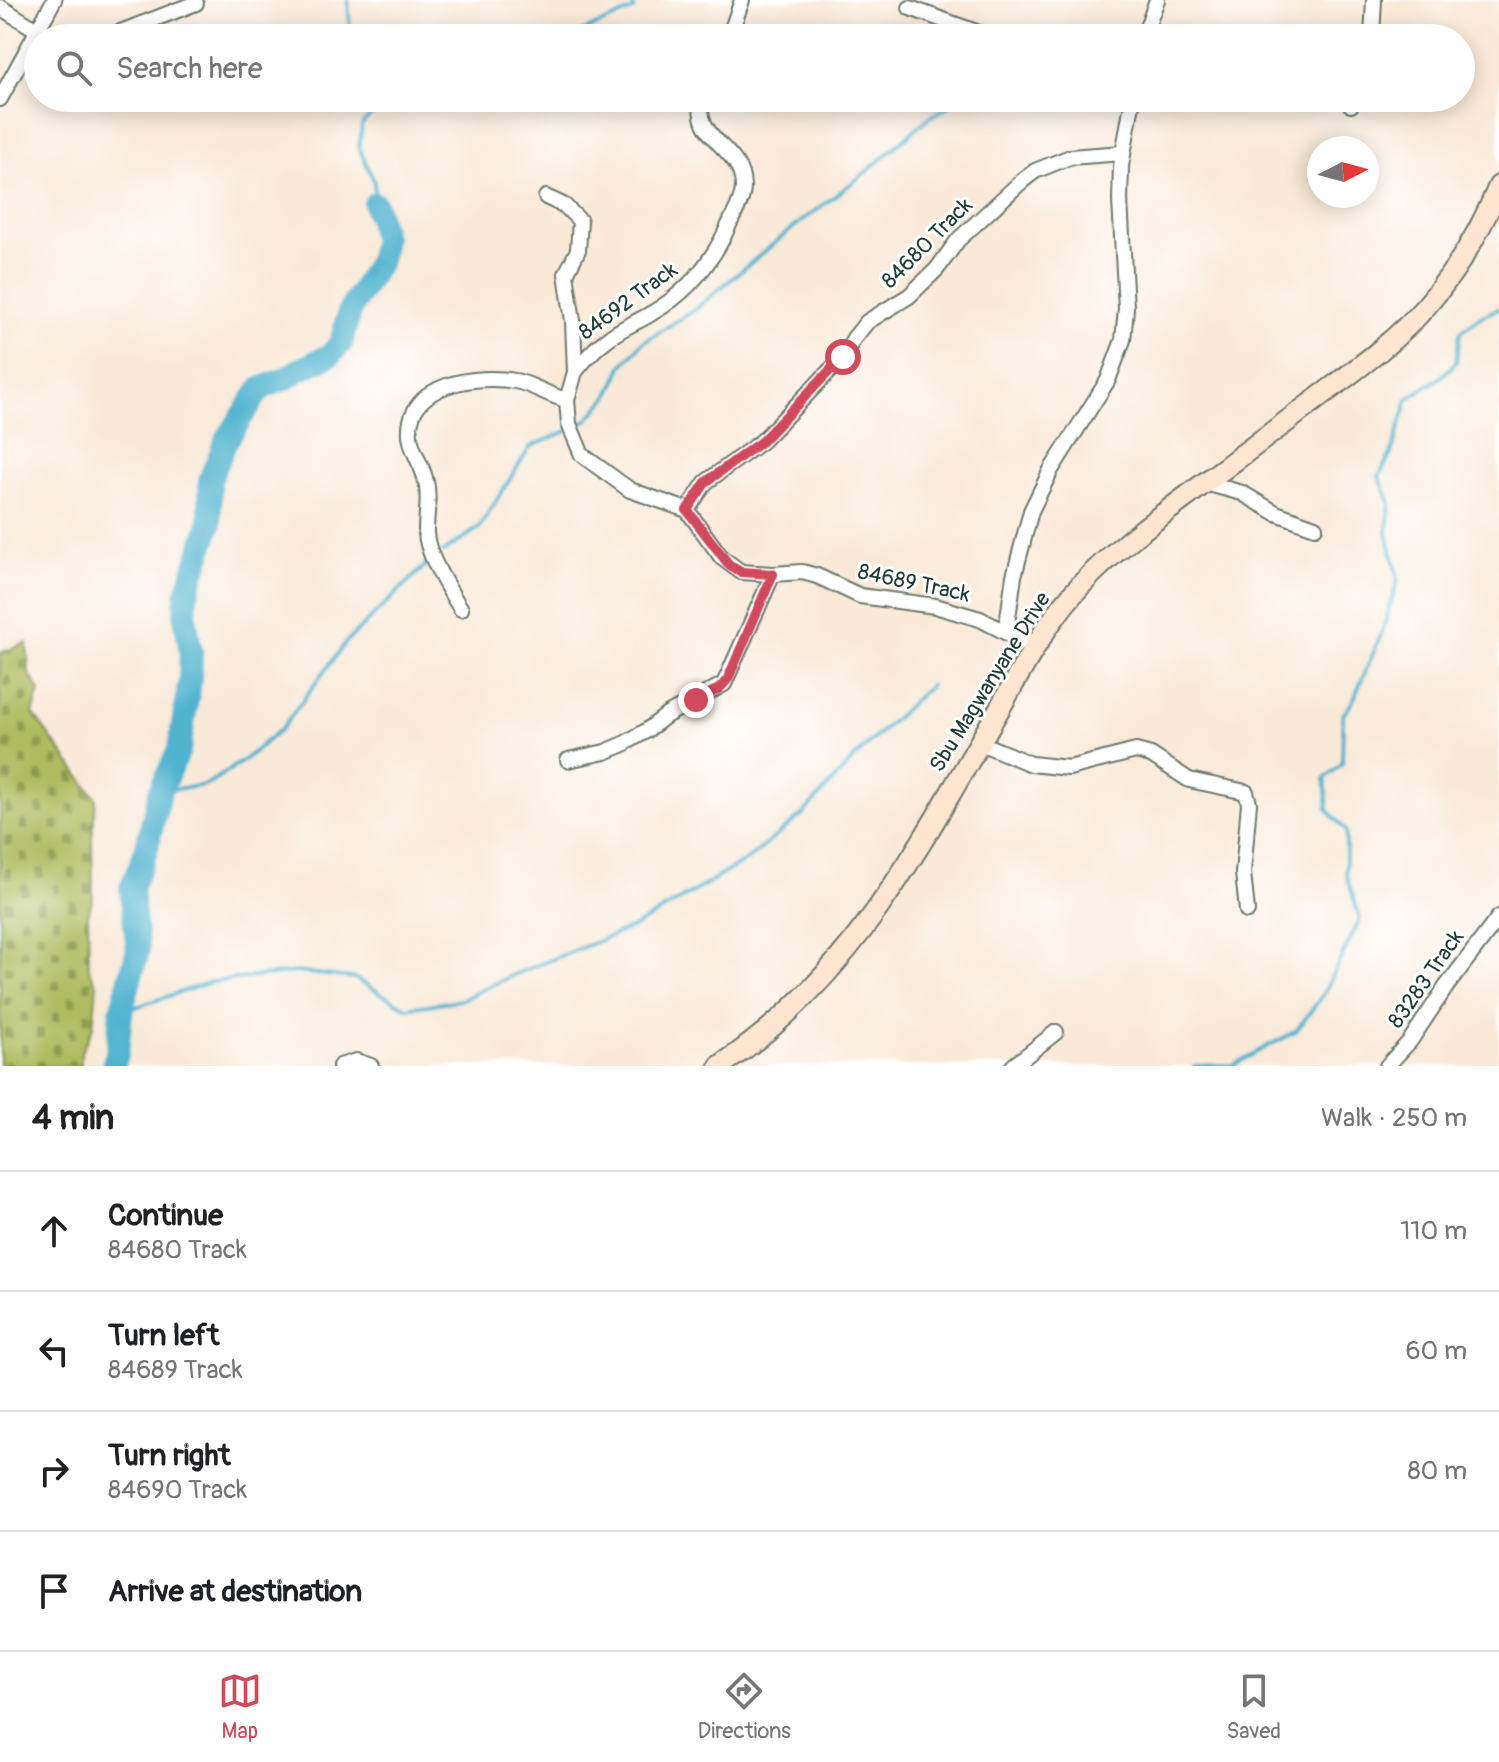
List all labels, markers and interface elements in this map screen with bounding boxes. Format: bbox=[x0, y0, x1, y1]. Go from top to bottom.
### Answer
search box bbox=[24, 24, 1475, 112]
icon: search bbox=[52, 46, 96, 90]
text: Search here bbox=[116, 50, 263, 87]
north arrow bbox=[1307, 136, 1379, 208]
street label: 84680 Track bbox=[876, 192, 978, 294]
street label: 84692 Track bbox=[573, 256, 683, 346]
route start bbox=[825, 339, 861, 375]
street label: 84689 Track bbox=[855, 557, 973, 609]
street label: Sbu Magwanyane Drive bbox=[923, 587, 1057, 777]
route end bbox=[678, 682, 714, 718]
street label: 83283 Track bbox=[1382, 924, 1470, 1034]
text: 4 min bbox=[32, 1097, 114, 1140]
text: Walk · 250 m bbox=[1321, 1102, 1467, 1134]
text: Continue bbox=[108, 1197, 223, 1234]
icon: ahead bbox=[32, 1209, 76, 1253]
text: 110 m bbox=[1400, 1215, 1467, 1247]
text: 84680 Track bbox=[108, 1234, 247, 1266]
text: Turn left bbox=[108, 1317, 219, 1354]
icon: left bbox=[32, 1329, 76, 1373]
text: 60 m bbox=[1405, 1335, 1467, 1367]
text: 84689 Track bbox=[108, 1354, 243, 1386]
text: Turn right bbox=[108, 1437, 231, 1474]
icon: right bbox=[32, 1449, 76, 1493]
text: 80 m bbox=[1407, 1455, 1467, 1487]
text: 84690 Track bbox=[108, 1474, 247, 1506]
icon: arrive bbox=[32, 1569, 76, 1613]
text: Arrive at destination bbox=[108, 1573, 362, 1610]
tab: Map bbox=[218, 1669, 262, 1745]
tab: Directions bbox=[698, 1669, 791, 1745]
tab: Saved bbox=[1227, 1669, 1281, 1745]

